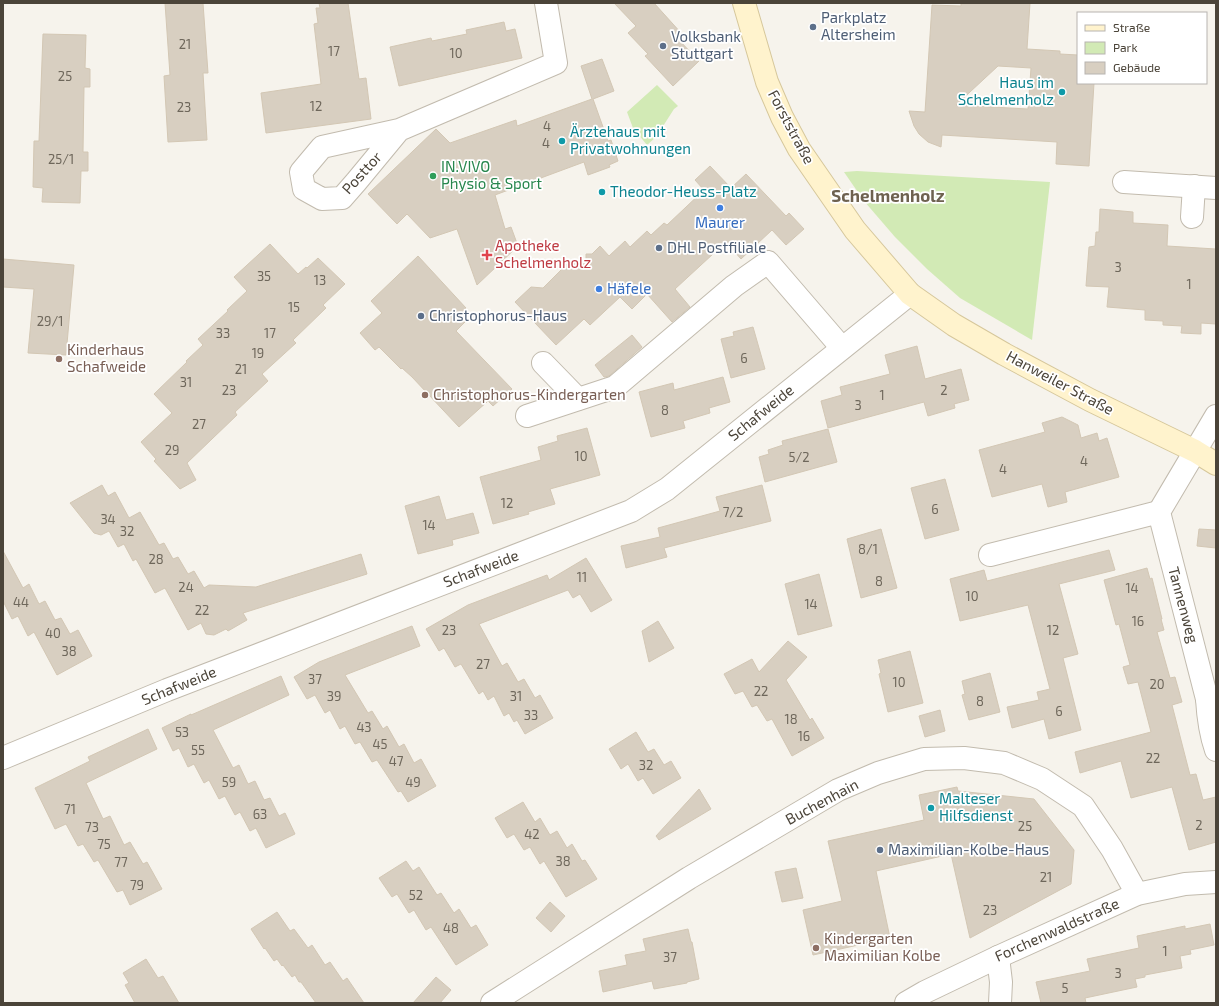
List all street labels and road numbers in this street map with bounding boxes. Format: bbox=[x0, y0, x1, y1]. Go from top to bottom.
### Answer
street label: Forststraße bbox=[765, 86, 819, 167]
street label: Posttor bbox=[338, 147, 385, 197]
street label: Hanweiler Straße bbox=[1004, 346, 1117, 418]
street label: Schafweide bbox=[724, 380, 797, 444]
street label: Schafweide bbox=[440, 545, 521, 591]
street label: Tannenweg bbox=[1165, 565, 1203, 646]
street label: Schafweide bbox=[139, 662, 219, 708]
street label: Buchenhain bbox=[782, 774, 861, 828]
street label: Forchenwaldstraße bbox=[992, 894, 1122, 965]

